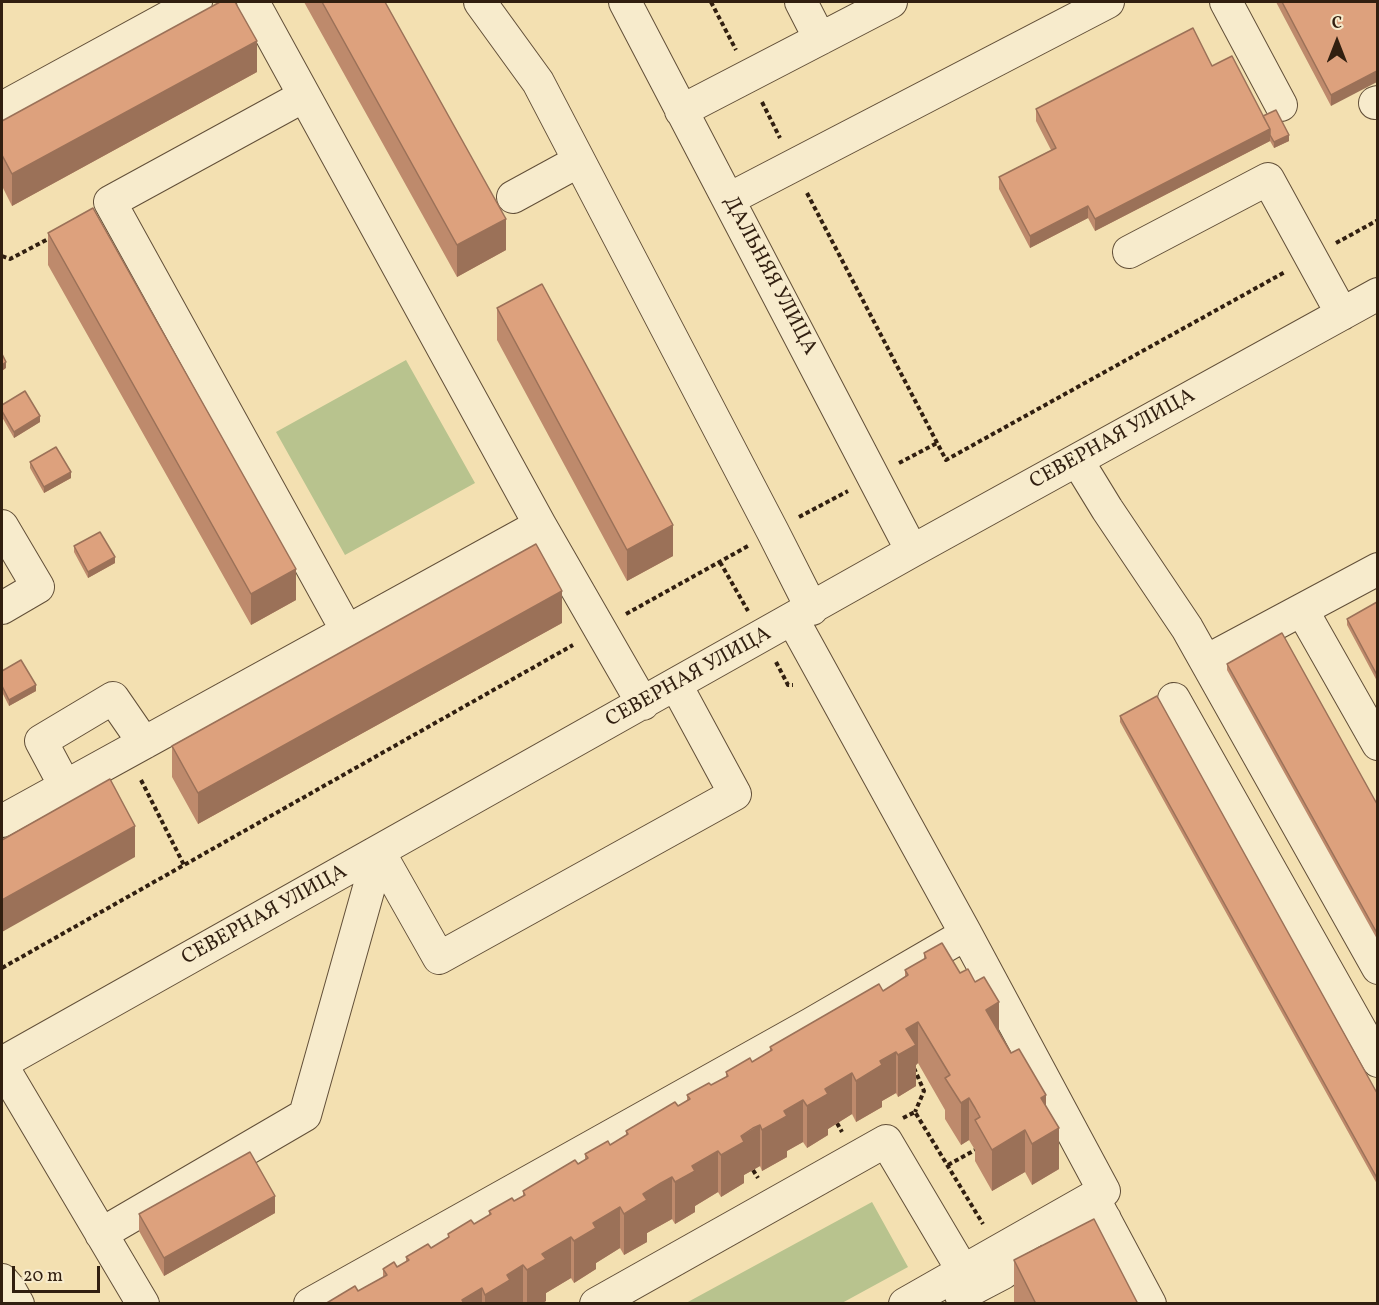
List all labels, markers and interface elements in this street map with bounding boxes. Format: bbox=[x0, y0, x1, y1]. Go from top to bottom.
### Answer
north arrow bbox=[1307, 12, 1367, 72]
text: С bbox=[1332, 13, 1342, 35]
street label: ДАЛЬНЯЯ УЛИЦА bbox=[716, 192, 822, 360]
street label: СЕВЕРНАЯ УЛИЦА bbox=[1026, 384, 1200, 496]
street label: СЕВЕРНАЯ УЛИЦА bbox=[602, 622, 776, 734]
street label: СЕВЕРНАЯ УЛИЦА bbox=[178, 860, 352, 972]
scale bar bbox=[15, 1254, 104, 1292]
text: 20 m bbox=[23, 1264, 63, 1289]

